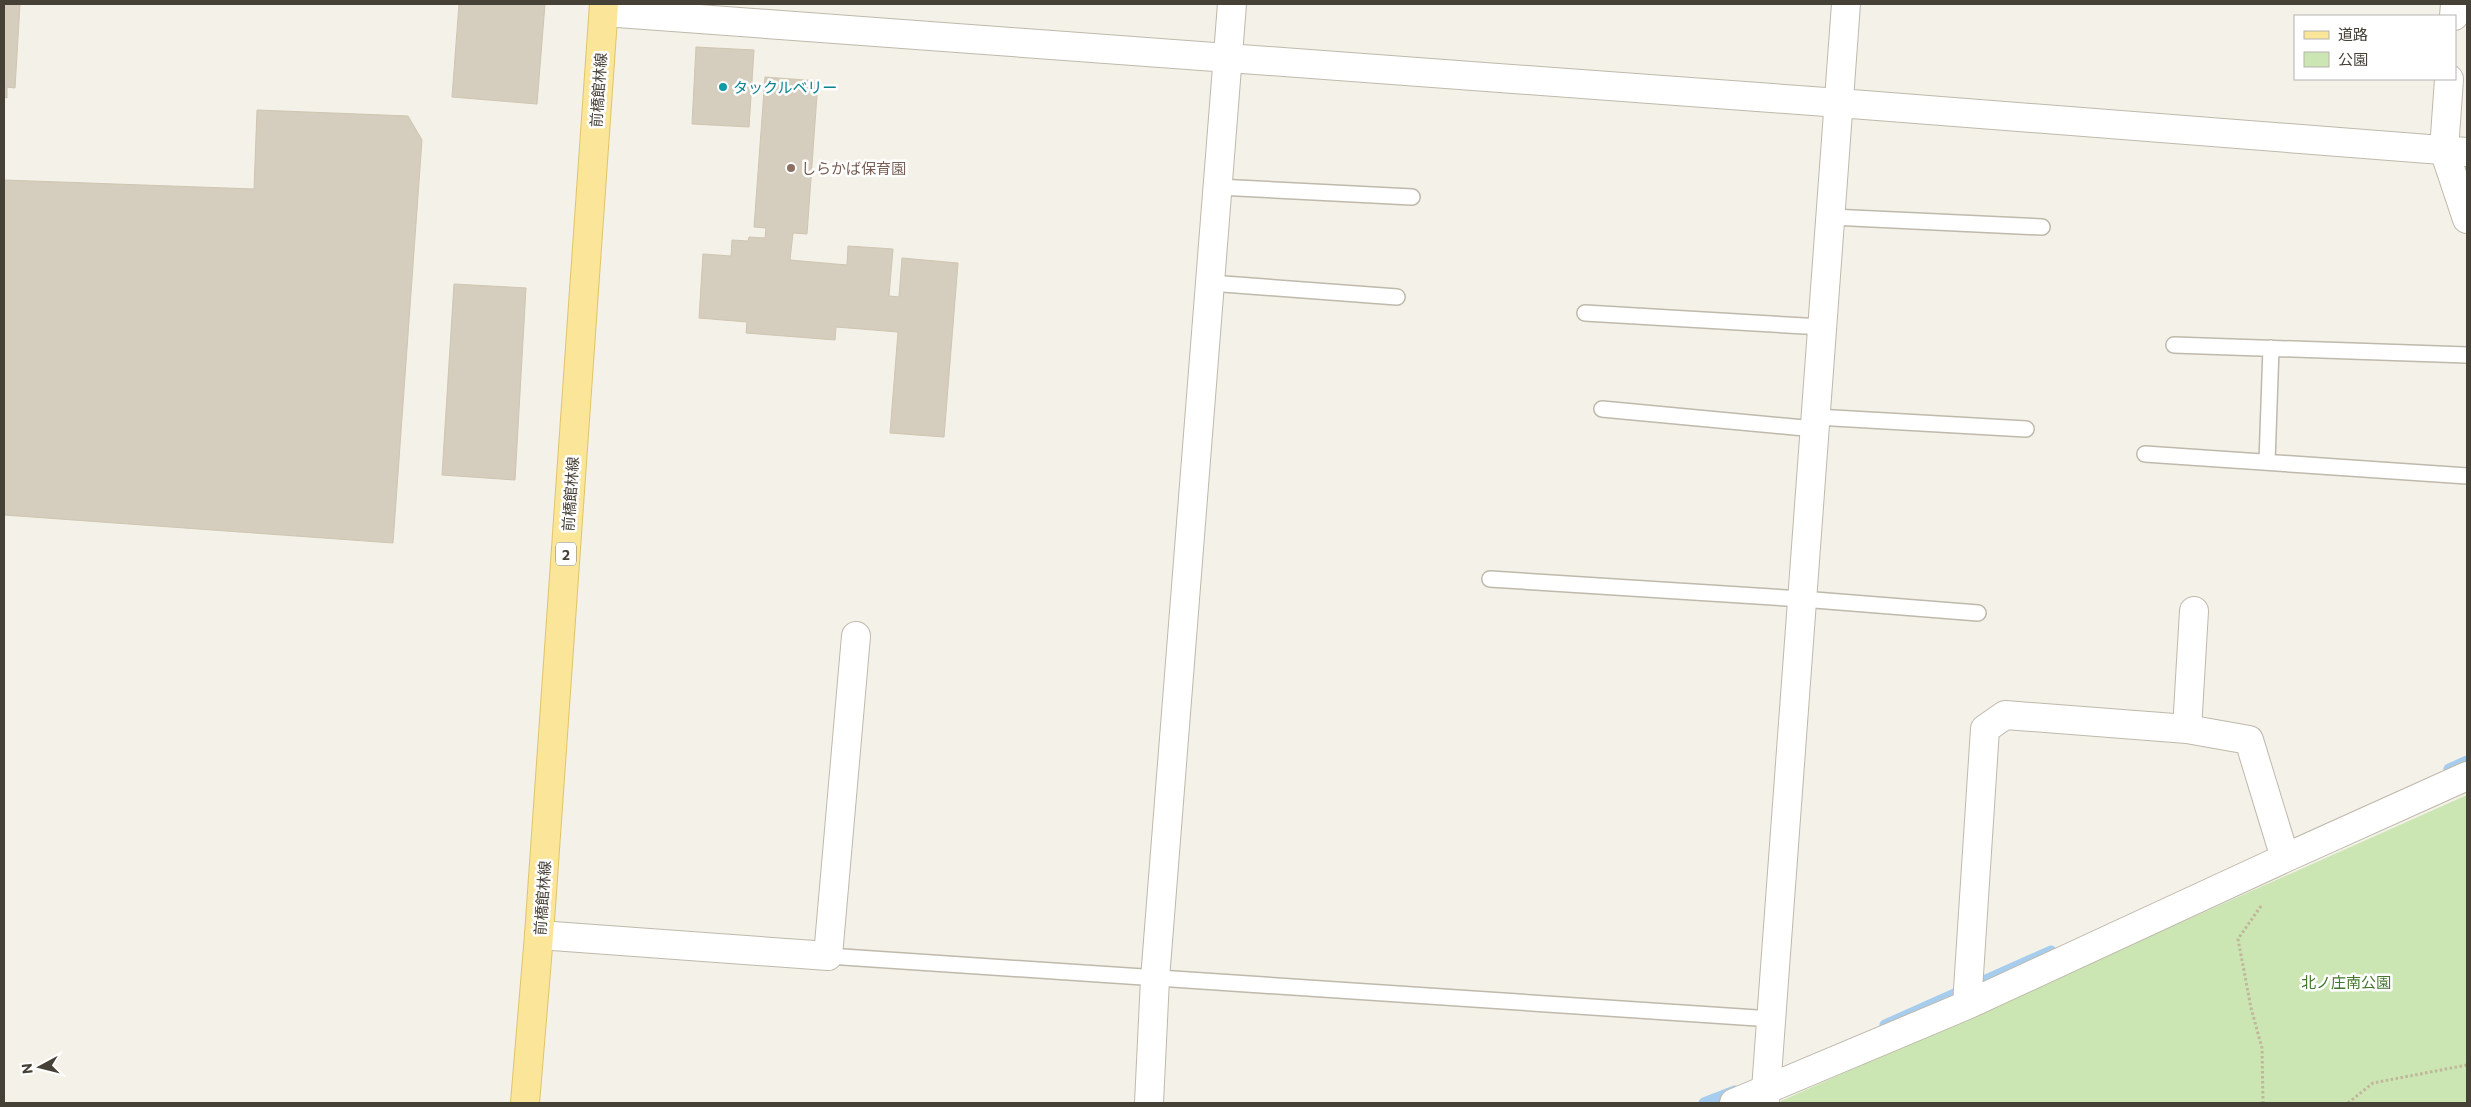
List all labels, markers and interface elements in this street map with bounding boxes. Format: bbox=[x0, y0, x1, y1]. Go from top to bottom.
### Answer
legend bbox=[2294, 15, 2456, 80]
text: 道路 bbox=[2338, 25, 2368, 43]
text: 公園 bbox=[2338, 50, 2368, 68]
street label: 前橋館林線 bbox=[586, 52, 610, 128]
place label: タックルベリー bbox=[733, 78, 838, 96]
marker: タックルベリー bbox=[717, 81, 729, 93]
place label: しらかば保育園 bbox=[801, 159, 906, 177]
marker: しらかば保育園 bbox=[785, 162, 797, 174]
street label: 前橋館林線 bbox=[558, 456, 582, 532]
road number: 2 bbox=[556, 542, 576, 566]
street label: 前橋館林線 bbox=[530, 860, 554, 936]
park label: 北ノ庄南公園 bbox=[2301, 973, 2391, 991]
north arrow bbox=[15, 1042, 65, 1092]
text: N bbox=[18, 1062, 36, 1075]

